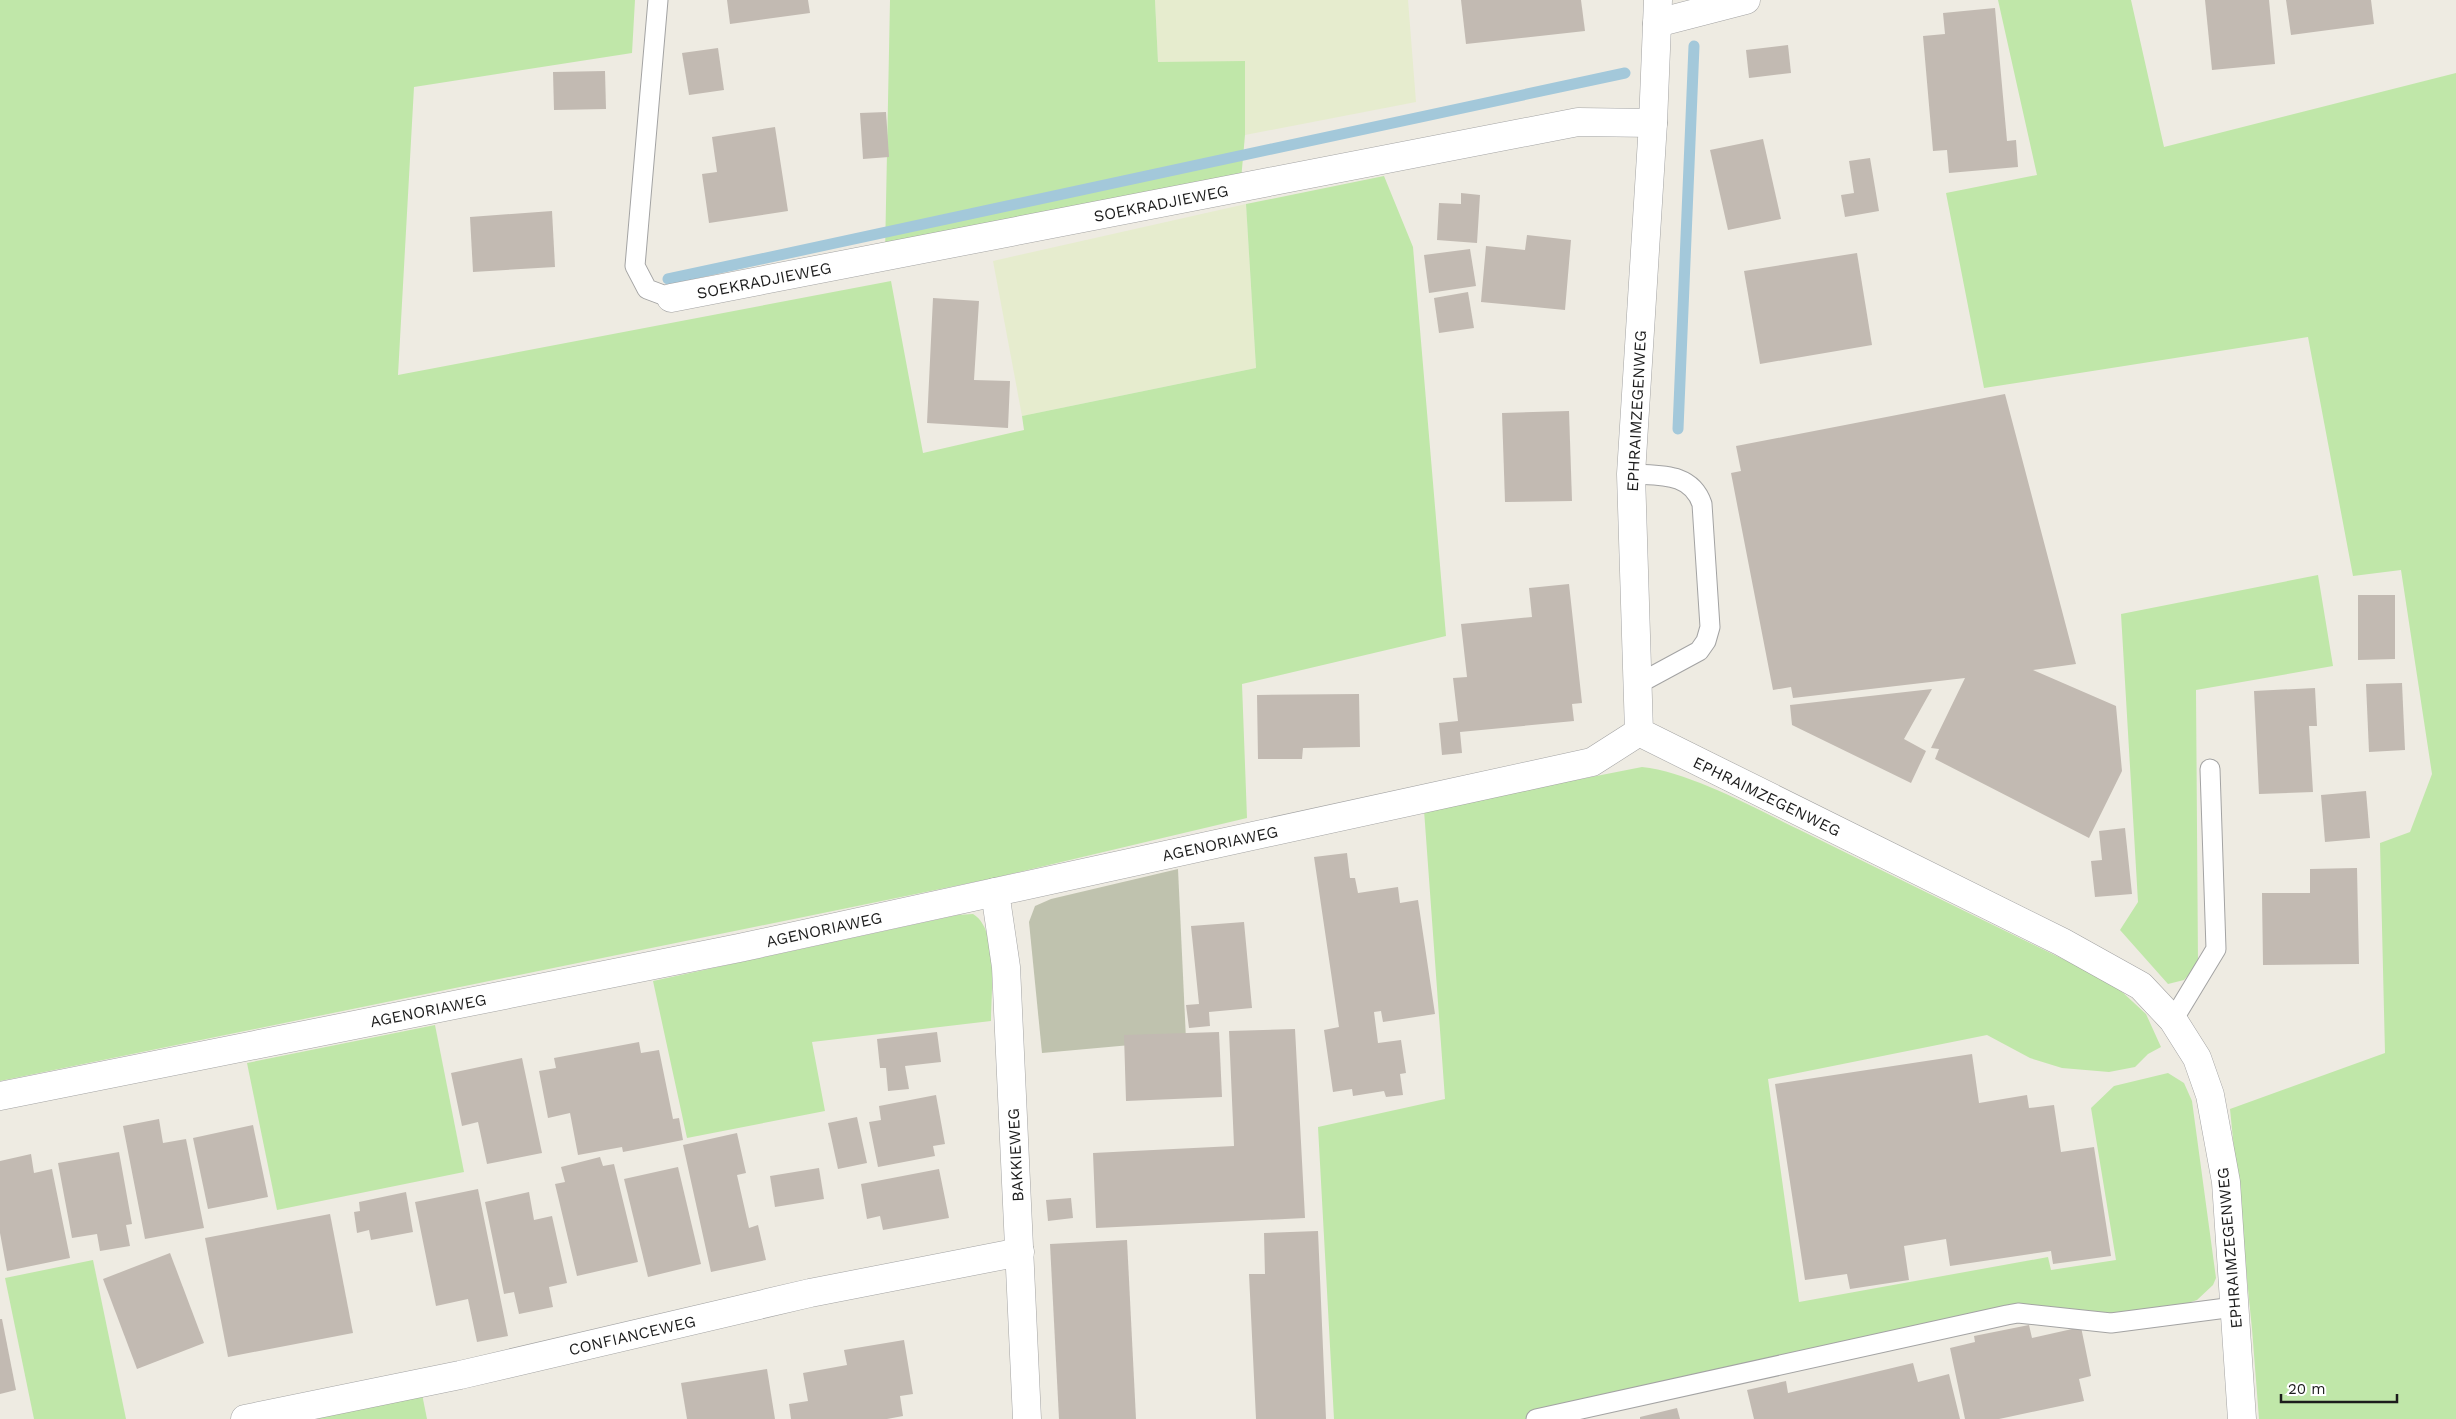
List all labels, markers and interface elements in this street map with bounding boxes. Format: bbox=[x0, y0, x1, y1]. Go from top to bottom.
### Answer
street label: SOEKRADJIEWEG bbox=[1092, 181, 1230, 226]
street label: SOEKRADJIEWEG bbox=[695, 258, 833, 303]
street label: EPHRAIMZEGENWEG bbox=[1623, 330, 1650, 492]
street label: EPHRAIMZEGENWEG bbox=[1690, 752, 1844, 840]
street label: AGENORIAWEG bbox=[1160, 822, 1280, 865]
street label: AGENORIAWEG bbox=[764, 908, 884, 951]
street label: AGENORIAWEG bbox=[368, 990, 488, 1031]
street label: BAKKIEWEG bbox=[1004, 1108, 1027, 1202]
street label: EPHRAIMZEGENWEG bbox=[2213, 1167, 2246, 1329]
street label: CONFIANCEWEG bbox=[567, 1312, 697, 1359]
scale bar bbox=[2281, 1372, 2397, 1404]
text: 20 m bbox=[2288, 1380, 2326, 1398]

